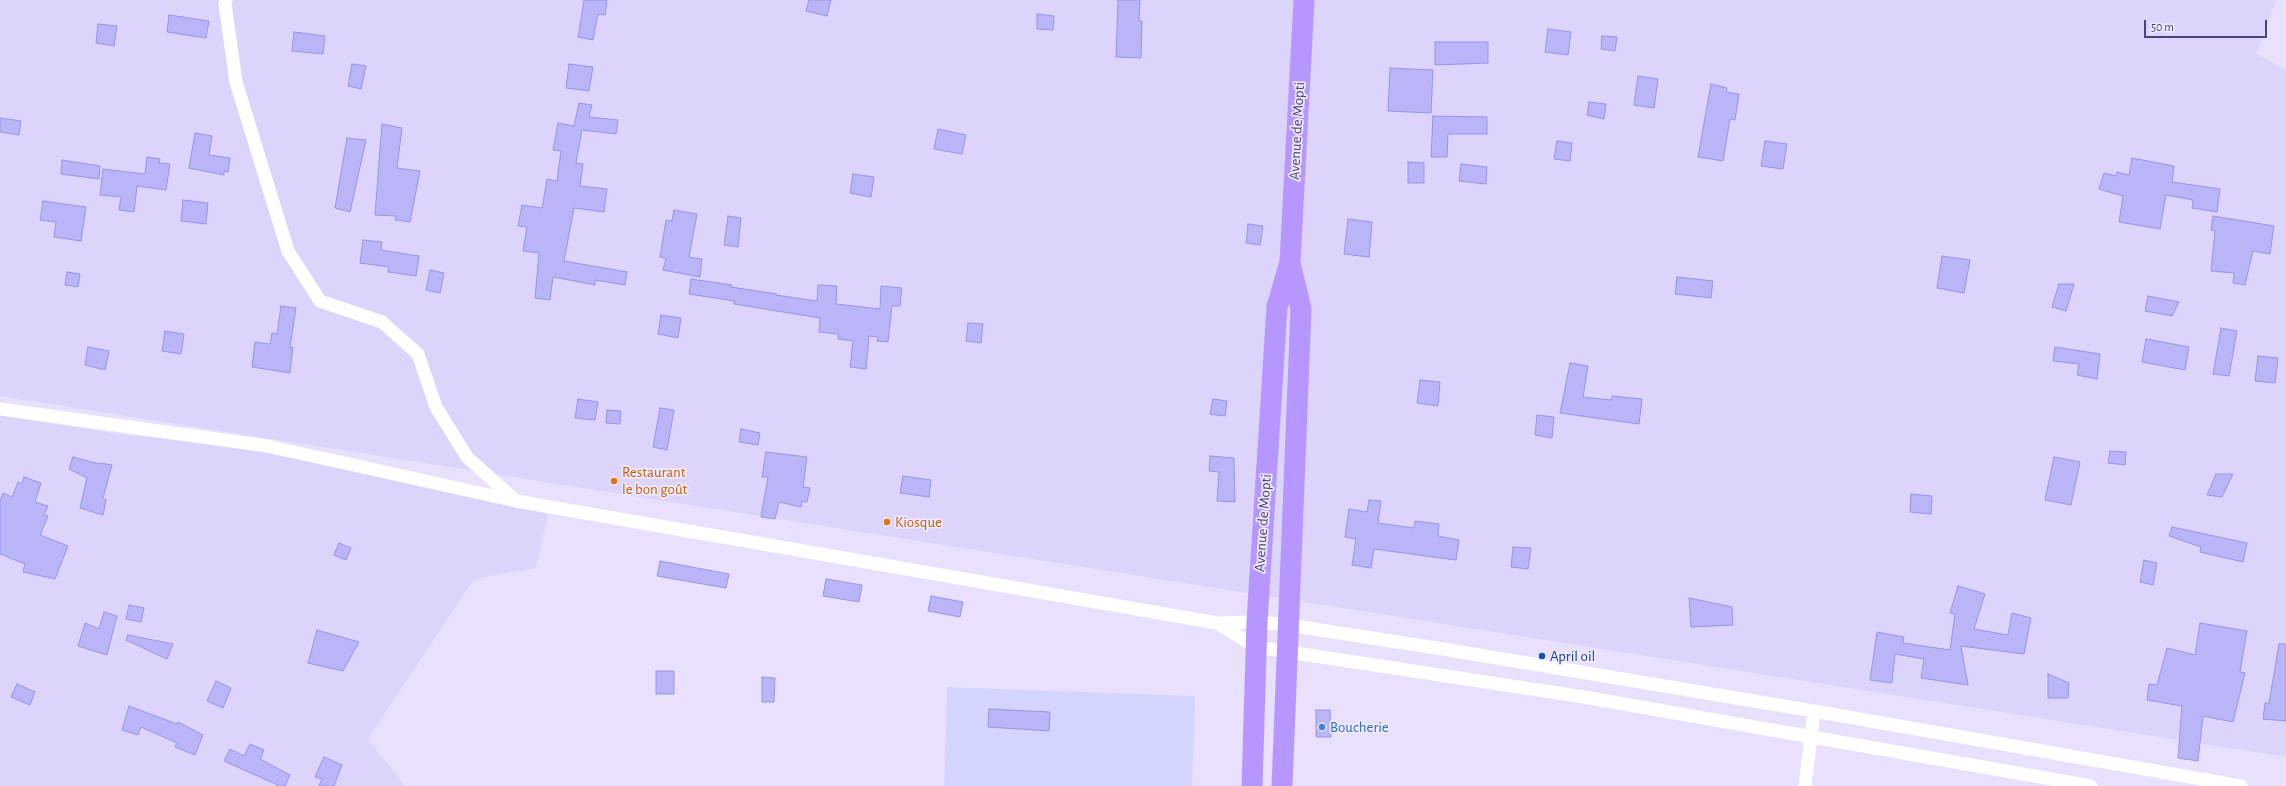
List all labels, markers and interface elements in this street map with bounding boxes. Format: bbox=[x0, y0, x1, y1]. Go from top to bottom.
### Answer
scale bar bbox=[2146, 12, 2269, 38]
text: 50 m bbox=[2151, 21, 2174, 33]
street label: Avenue de Mopti bbox=[1285, 81, 1309, 181]
place label: Restaurant le bon goût bbox=[622, 463, 687, 498]
street label: Avenue de Mopti bbox=[1251, 473, 1275, 573]
marker: Restaurant le bon goût bbox=[609, 476, 619, 486]
place label: Kiosque bbox=[895, 513, 942, 531]
marker: Kiosque bbox=[882, 517, 892, 527]
place label: April oil bbox=[1550, 647, 1595, 665]
marker: April oil bbox=[1537, 651, 1547, 661]
place label: Boucherie bbox=[1330, 718, 1389, 736]
marker: Boucherie bbox=[1317, 722, 1327, 732]

